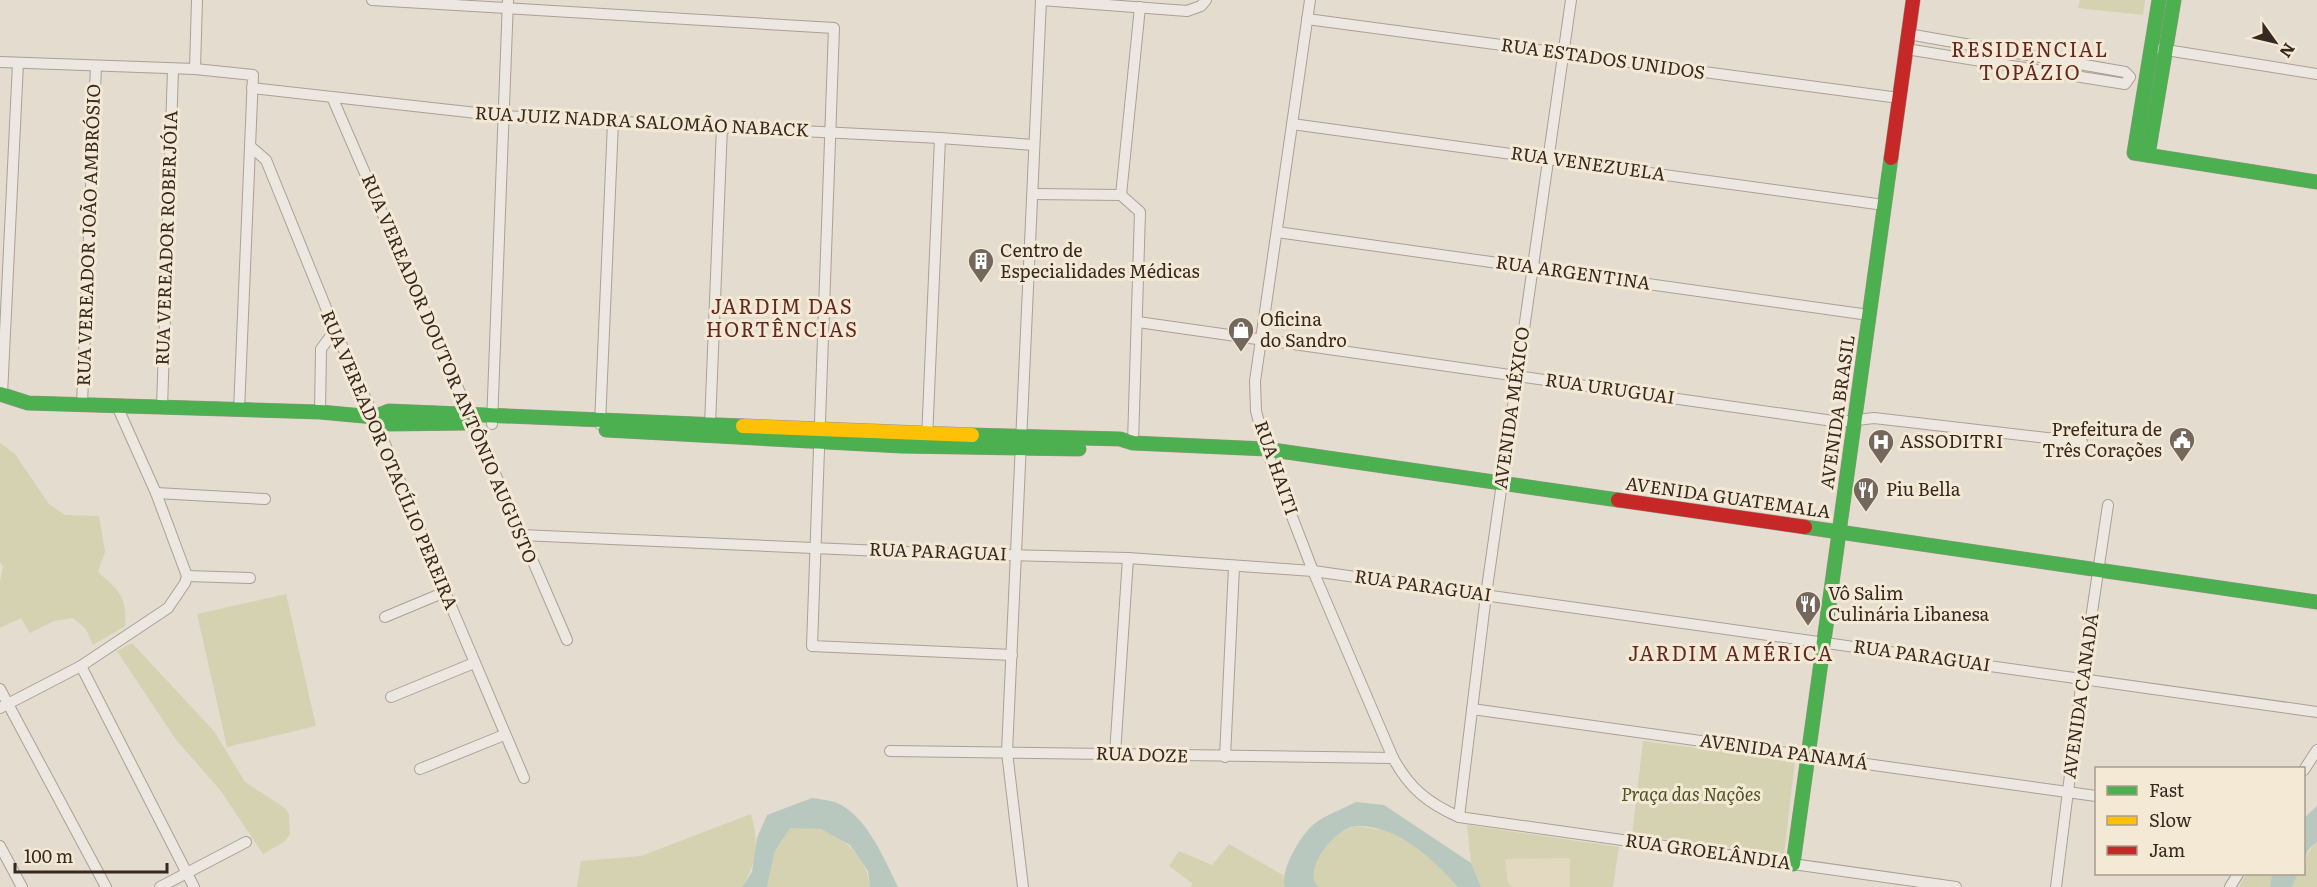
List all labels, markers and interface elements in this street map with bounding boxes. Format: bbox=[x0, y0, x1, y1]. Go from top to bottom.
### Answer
north arrow bbox=[2245, 12, 2305, 72]
street label: RUA ESTADOS UNIDOS bbox=[1500, 30, 1707, 85]
district label: RESIDENCIAL TOPÁZIO bbox=[1951, 33, 2109, 86]
text: N bbox=[2275, 39, 2302, 63]
street label: RUA VEREADOR JOÃO AMBRÓSIO bbox=[69, 83, 106, 387]
street label: RUA JUIZ NADRA SALOMÃO NABACK bbox=[474, 98, 810, 143]
street label: RUA VEREADOR ROBERJÓIA bbox=[148, 110, 183, 366]
street label: RUA VENEZUELA bbox=[1509, 138, 1667, 187]
street label: RUA VEREADOR DOUTOR ANTÔNIO AUGUSTO bbox=[356, 170, 545, 567]
place label: Centro de Especialidades Médicas bbox=[1000, 236, 1200, 284]
building icon: Centro de Especialidades Médicas bbox=[966, 246, 996, 284]
street label: RUA ARGENTINA bbox=[1494, 247, 1652, 296]
district label: JARDIM DAS HORTÊNCIAS bbox=[706, 290, 858, 343]
place label: Oficina do Sandro bbox=[1260, 305, 1347, 353]
street label: RUA VEREADOR OTACÍLIO PEREIRA bbox=[315, 306, 466, 613]
shop icon: Oficina do Sandro bbox=[1226, 315, 1256, 353]
street label: AVENIDA MÉXICO bbox=[1486, 325, 1535, 491]
street label: AVENIDA BRASIL bbox=[1812, 333, 1861, 491]
street label: RUA URUGUAI bbox=[1544, 365, 1677, 410]
place label: Prefeitura de Três Corações bbox=[2042, 415, 2162, 463]
street label: RUA HAITI bbox=[1249, 417, 1306, 518]
public building icon: Prefeitura de Três Corações bbox=[2167, 425, 2197, 463]
hospital icon: ASSODITRI bbox=[1866, 427, 1896, 465]
place label: ASSODITRI bbox=[1900, 427, 2003, 454]
street label: AVENIDA GUATEMALA bbox=[1624, 469, 1833, 524]
restaurant icon: Piu Bella bbox=[1851, 475, 1881, 513]
place label: Piu Bella bbox=[1886, 475, 1961, 502]
street label: RUA PARAGUAI bbox=[868, 535, 1008, 566]
street label: RUA PARAGUAI bbox=[1353, 562, 1494, 608]
place label: Vô Salim Culinária Libanesa bbox=[1828, 579, 1990, 627]
restaurant icon: Vô Salim Culinária Libanesa bbox=[1793, 589, 1823, 627]
street label: AVENIDA CANADÁ bbox=[2055, 611, 2105, 780]
street label: RUA PARAGUAI bbox=[1852, 632, 1993, 678]
district label: JARDIM AMÉRICA bbox=[1628, 637, 1834, 667]
street label: AVENIDA PANAMÁ bbox=[1698, 725, 1870, 776]
street label: RUA DOZE bbox=[1095, 738, 1189, 769]
legend bbox=[2095, 767, 2305, 875]
text: Fast bbox=[2149, 776, 2185, 803]
park label: Praça das Nações bbox=[1621, 780, 1761, 807]
text: Slow bbox=[2149, 806, 2192, 833]
street label: RUA GROELÂNDIA bbox=[1624, 826, 1793, 876]
scale bar bbox=[15, 836, 166, 874]
text: Jam bbox=[2149, 836, 2185, 863]
text: 100 m bbox=[24, 842, 73, 869]

